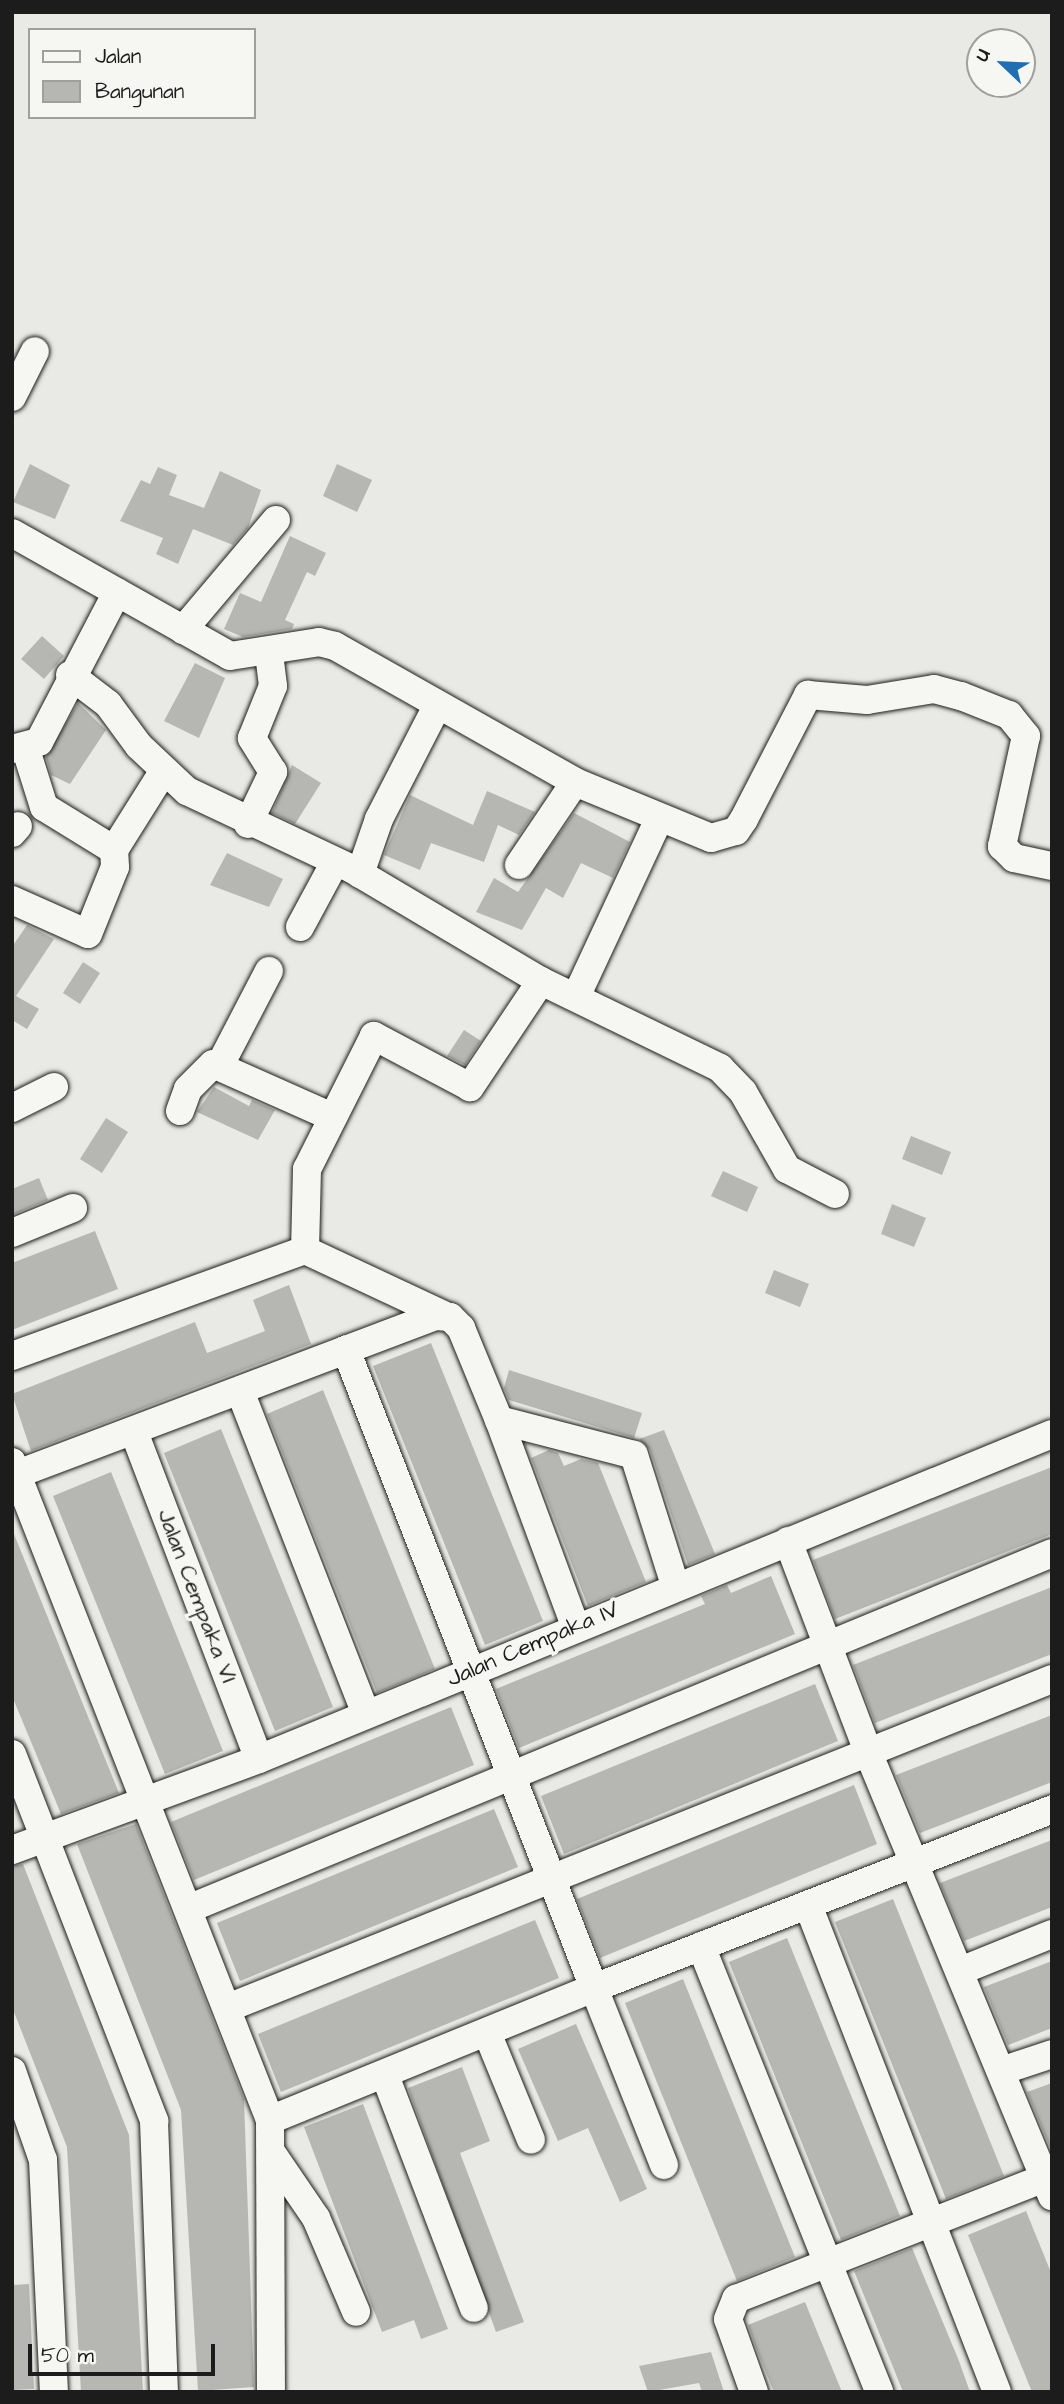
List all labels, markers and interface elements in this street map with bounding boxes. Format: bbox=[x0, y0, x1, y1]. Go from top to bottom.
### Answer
legend bbox=[28, 28, 256, 119]
north arrow bbox=[966, 28, 1036, 98]
text: Jalan bbox=[95, 42, 141, 71]
text: U bbox=[969, 45, 998, 66]
text: Bangunan bbox=[95, 77, 184, 106]
street label: Jalan Cempaka VI bbox=[151, 1505, 243, 1687]
street label: Jalan Cempaka IV bbox=[443, 1595, 623, 1693]
scale bar bbox=[32, 2330, 219, 2374]
text: 50 m bbox=[41, 2341, 94, 2370]

